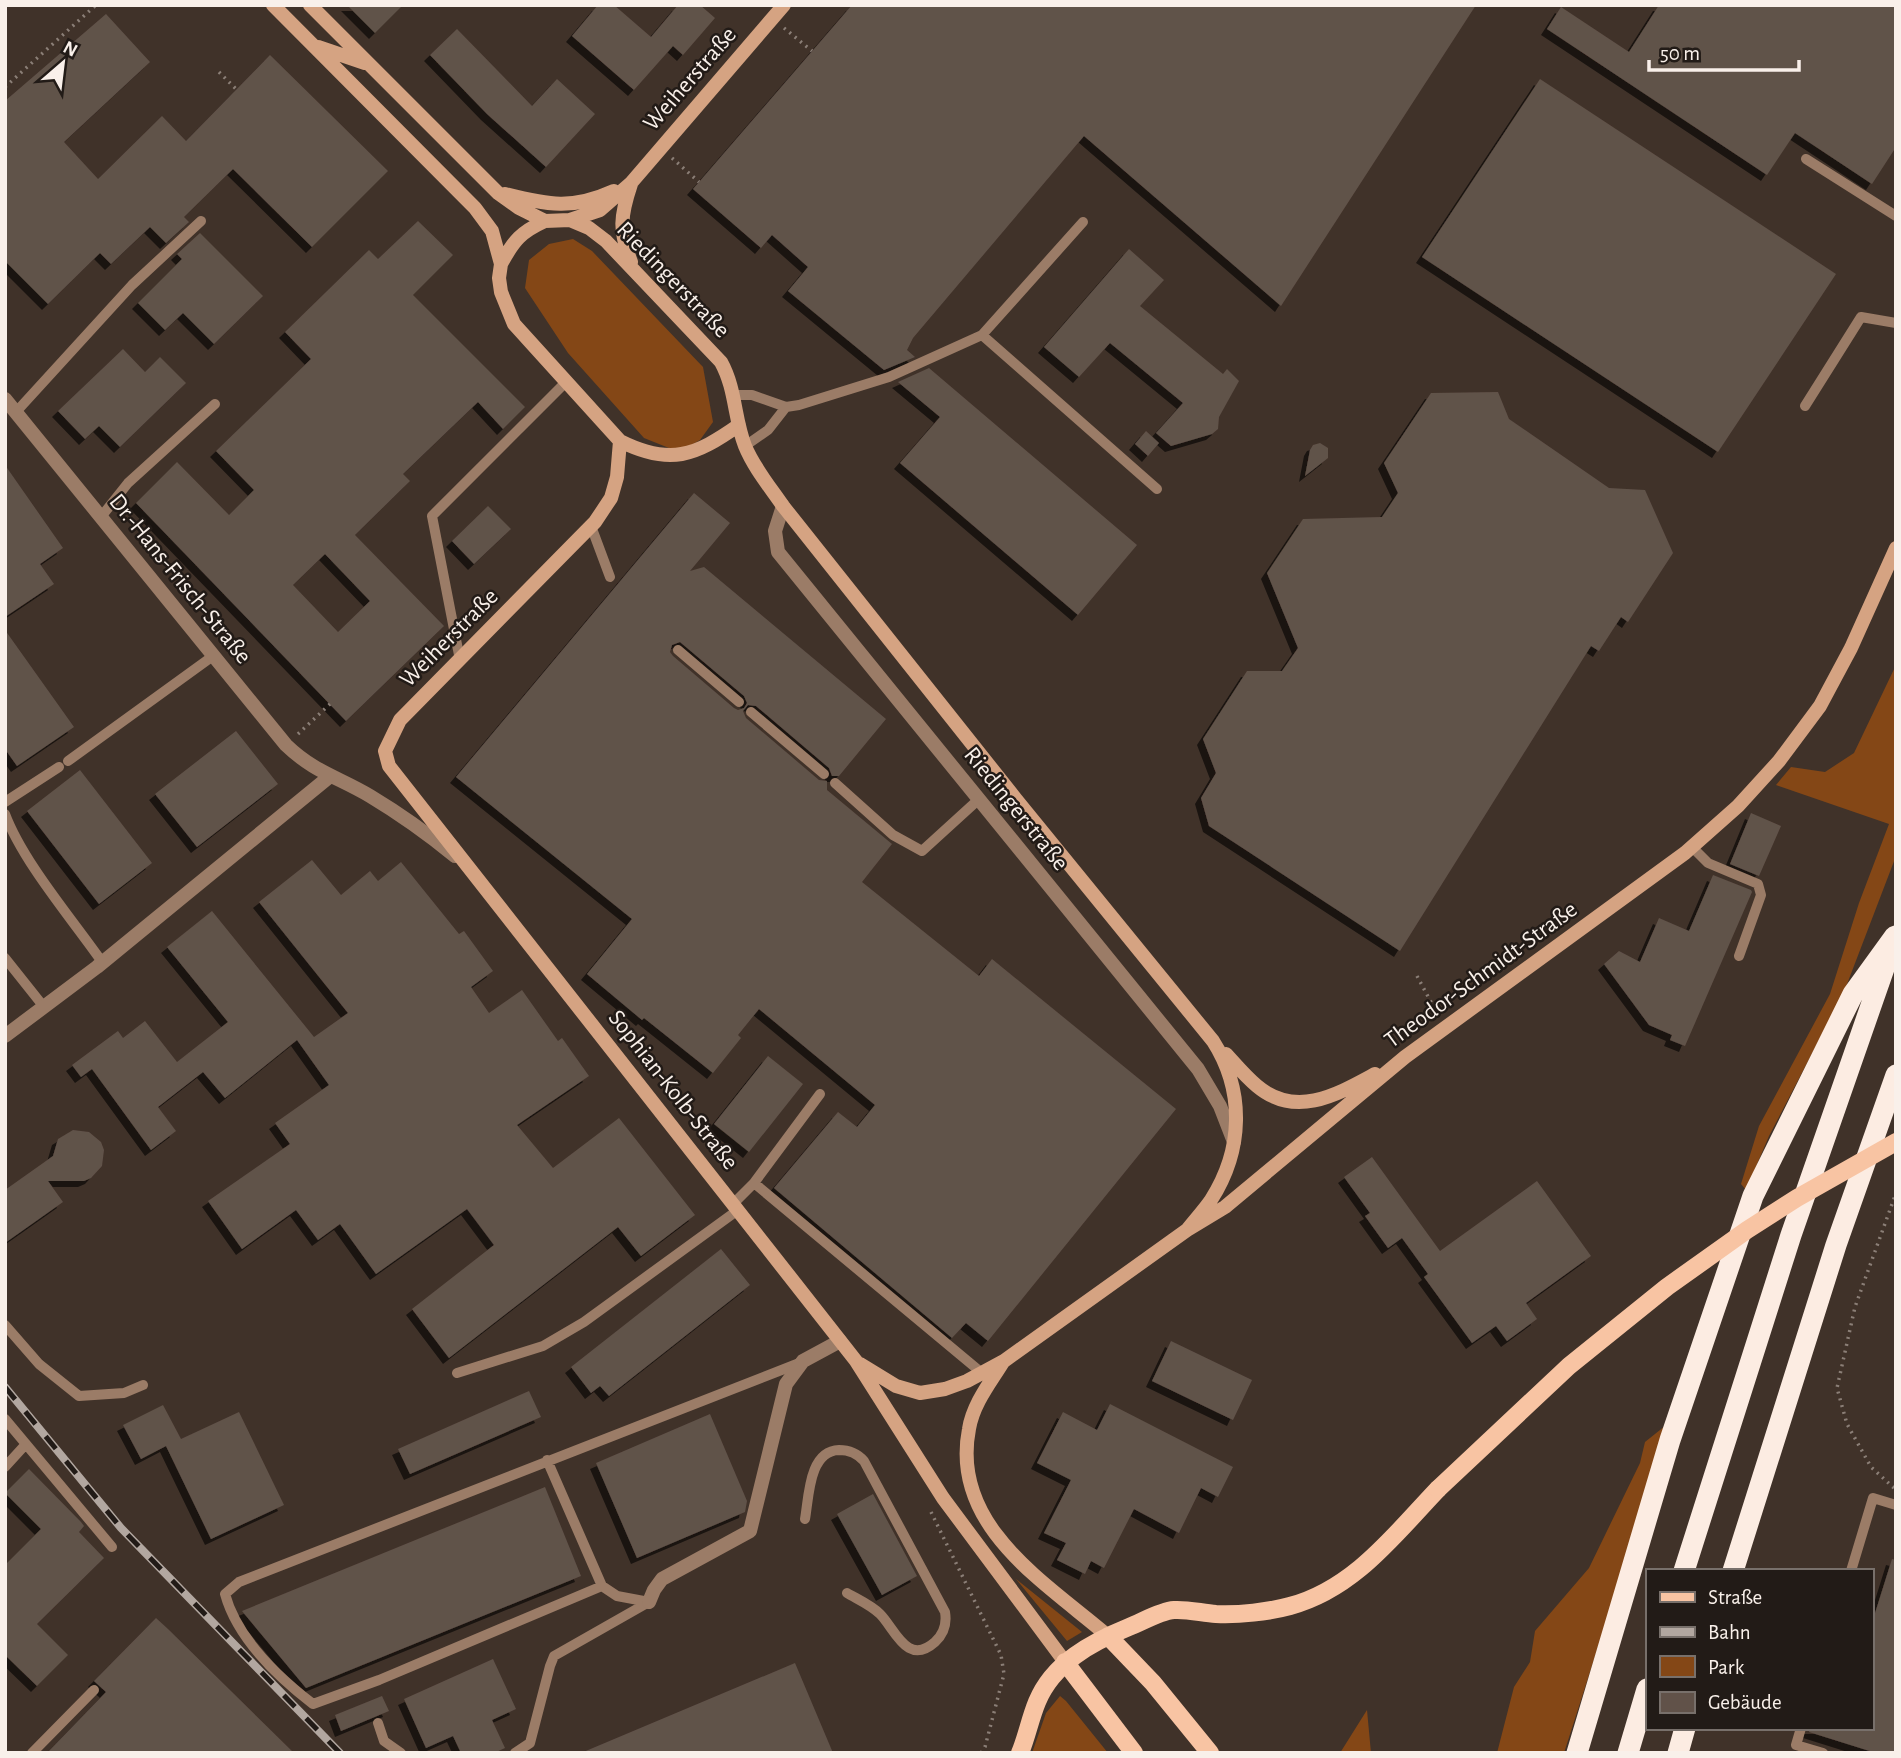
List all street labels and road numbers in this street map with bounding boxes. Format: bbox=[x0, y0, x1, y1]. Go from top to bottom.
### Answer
street label: Weiherstraße bbox=[639, 23, 741, 135]
street label: Riedingerstraße bbox=[612, 217, 734, 343]
street label: Dr.-Hans-Frisch-Straße bbox=[104, 489, 256, 669]
street label: Weiherstraße bbox=[395, 584, 503, 692]
street label: Riedingerstraße bbox=[959, 743, 1073, 875]
street label: Theodor-Schmidt-Straße bbox=[1380, 897, 1582, 1053]
street label: Sophian-Kolb-Straße bbox=[604, 1006, 742, 1174]

